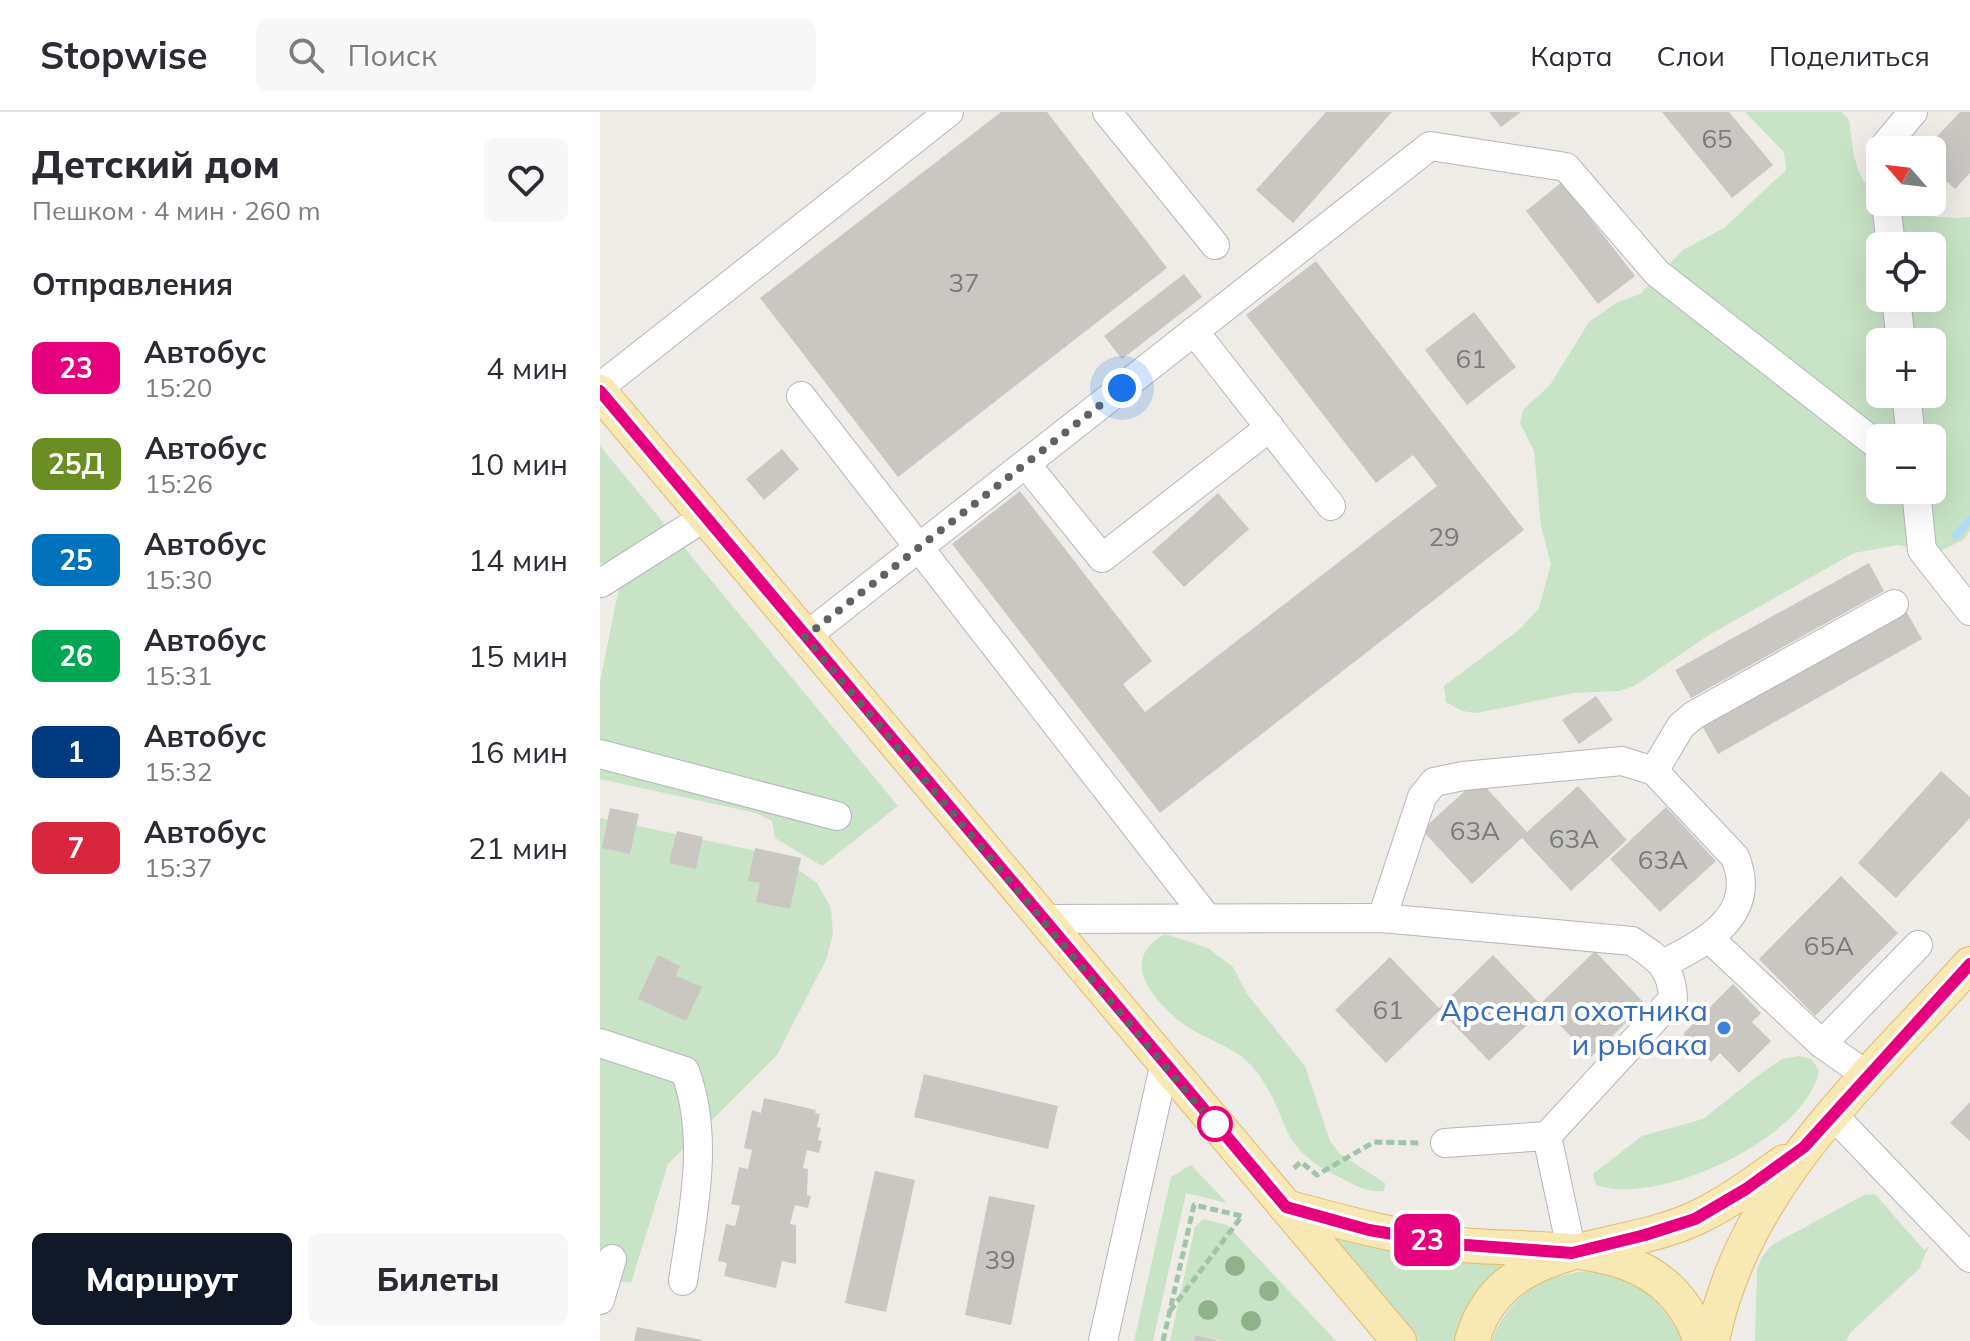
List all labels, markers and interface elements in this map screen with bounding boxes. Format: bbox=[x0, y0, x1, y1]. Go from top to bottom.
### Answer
search box bbox=[256, 19, 816, 91]
text: Stopwise bbox=[40, 31, 208, 79]
icon: search bbox=[284, 33, 328, 77]
text: Поиск bbox=[348, 36, 437, 74]
text: Карта bbox=[1530, 38, 1613, 73]
text: Слои bbox=[1657, 38, 1725, 73]
text: Поделиться bbox=[1769, 38, 1930, 73]
house number: 65 bbox=[1701, 122, 1733, 155]
north arrow bbox=[1866, 136, 1946, 216]
map controls bbox=[1866, 136, 1946, 504]
button: heart bbox=[484, 138, 568, 222]
text: Детский дом bbox=[32, 140, 280, 188]
text: Пешком · 4 мин · 260 m bbox=[32, 194, 321, 227]
button: locate bbox=[1866, 232, 1946, 312]
text: Отправления bbox=[32, 265, 233, 303]
house number: 37 bbox=[948, 266, 980, 299]
button: + bbox=[1866, 328, 1946, 408]
text: Автобус bbox=[144, 333, 267, 371]
house number: 61 bbox=[1455, 342, 1487, 375]
text: 4 мин bbox=[486, 349, 568, 387]
text: 23 bbox=[59, 350, 93, 385]
your location bbox=[1102, 368, 1142, 408]
text: 15:20 bbox=[144, 371, 212, 404]
button: − bbox=[1866, 424, 1946, 504]
text: Автобус bbox=[145, 429, 267, 467]
text: 10 мин bbox=[468, 445, 568, 483]
text: 25Д bbox=[48, 446, 105, 481]
text: 15:26 bbox=[145, 467, 213, 500]
house number: 29 bbox=[1428, 520, 1460, 553]
text: Автобус bbox=[144, 525, 267, 563]
text: 14 мин bbox=[468, 541, 568, 579]
text: 25 bbox=[59, 542, 93, 577]
text: 15:30 bbox=[144, 563, 212, 596]
text: Автобус bbox=[144, 621, 267, 659]
text: 15 мин bbox=[468, 637, 568, 675]
text: 26 bbox=[59, 638, 93, 673]
text: 15:31 bbox=[144, 659, 212, 692]
text: Автобус bbox=[144, 717, 267, 755]
text: 16 мин bbox=[468, 733, 568, 771]
text: 1 bbox=[68, 734, 84, 769]
text: 15:32 bbox=[144, 755, 212, 788]
text: Автобус bbox=[144, 813, 267, 851]
house number: 63А bbox=[1450, 814, 1500, 847]
house number: 63А bbox=[1549, 822, 1599, 855]
text: 21 мин bbox=[468, 829, 568, 867]
text: 7 bbox=[68, 830, 84, 865]
house number: 63А bbox=[1638, 843, 1688, 876]
text: 15:37 bbox=[144, 851, 212, 884]
house number: 65А bbox=[1804, 929, 1854, 962]
place label: Арсенал охотника и рыбака bbox=[1440, 991, 1708, 1063]
house number: 61 bbox=[1372, 993, 1404, 1026]
marker: Арсенал охотника и рыбака bbox=[1715, 1019, 1733, 1037]
unlabelled marker bbox=[1198, 1107, 1232, 1141]
line badge: 23 bbox=[1391, 1214, 1463, 1266]
text: 23 bbox=[1410, 1222, 1444, 1257]
button: Маршрут bbox=[32, 1233, 292, 1325]
button: Билеты bbox=[308, 1233, 568, 1325]
house number: 39 bbox=[984, 1243, 1016, 1276]

